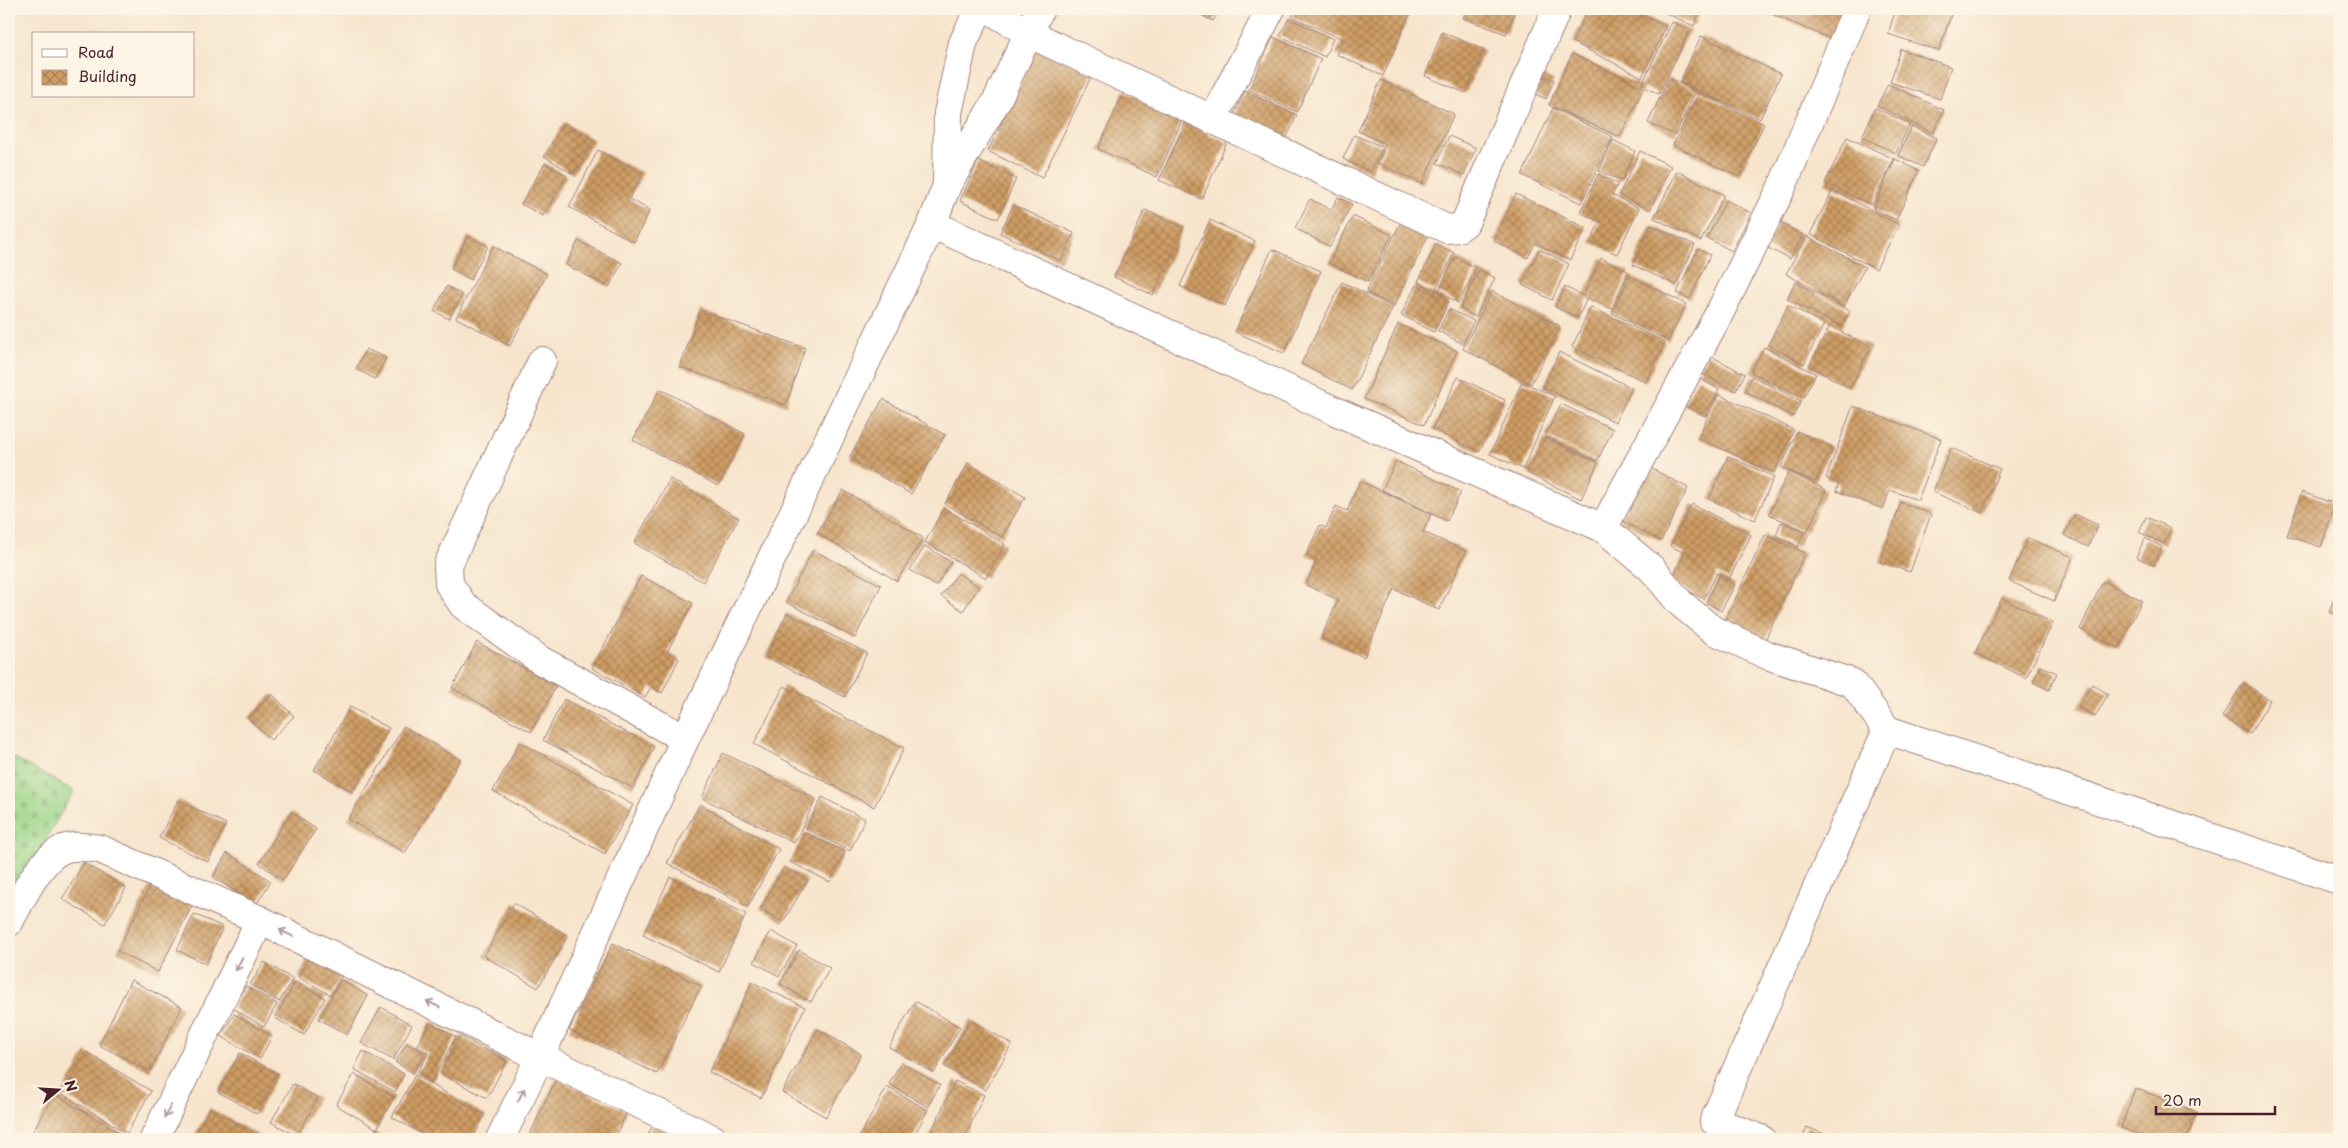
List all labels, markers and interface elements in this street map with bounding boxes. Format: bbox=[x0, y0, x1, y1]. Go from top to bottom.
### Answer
legend bbox=[32, 32, 195, 98]
text: Road bbox=[78, 40, 114, 63]
text: Building bbox=[78, 64, 137, 87]
one-way arrow bbox=[279, 928, 294, 938]
one-way arrow bbox=[233, 956, 243, 971]
one-way arrow bbox=[426, 999, 441, 1009]
north arrow bbox=[32, 1066, 82, 1116]
text: N bbox=[59, 1077, 83, 1094]
scale bar bbox=[2156, 1083, 2274, 1115]
one-way arrow bbox=[517, 1088, 527, 1103]
text: 20 m bbox=[2163, 1088, 2202, 1111]
one-way arrow bbox=[163, 1103, 173, 1118]

